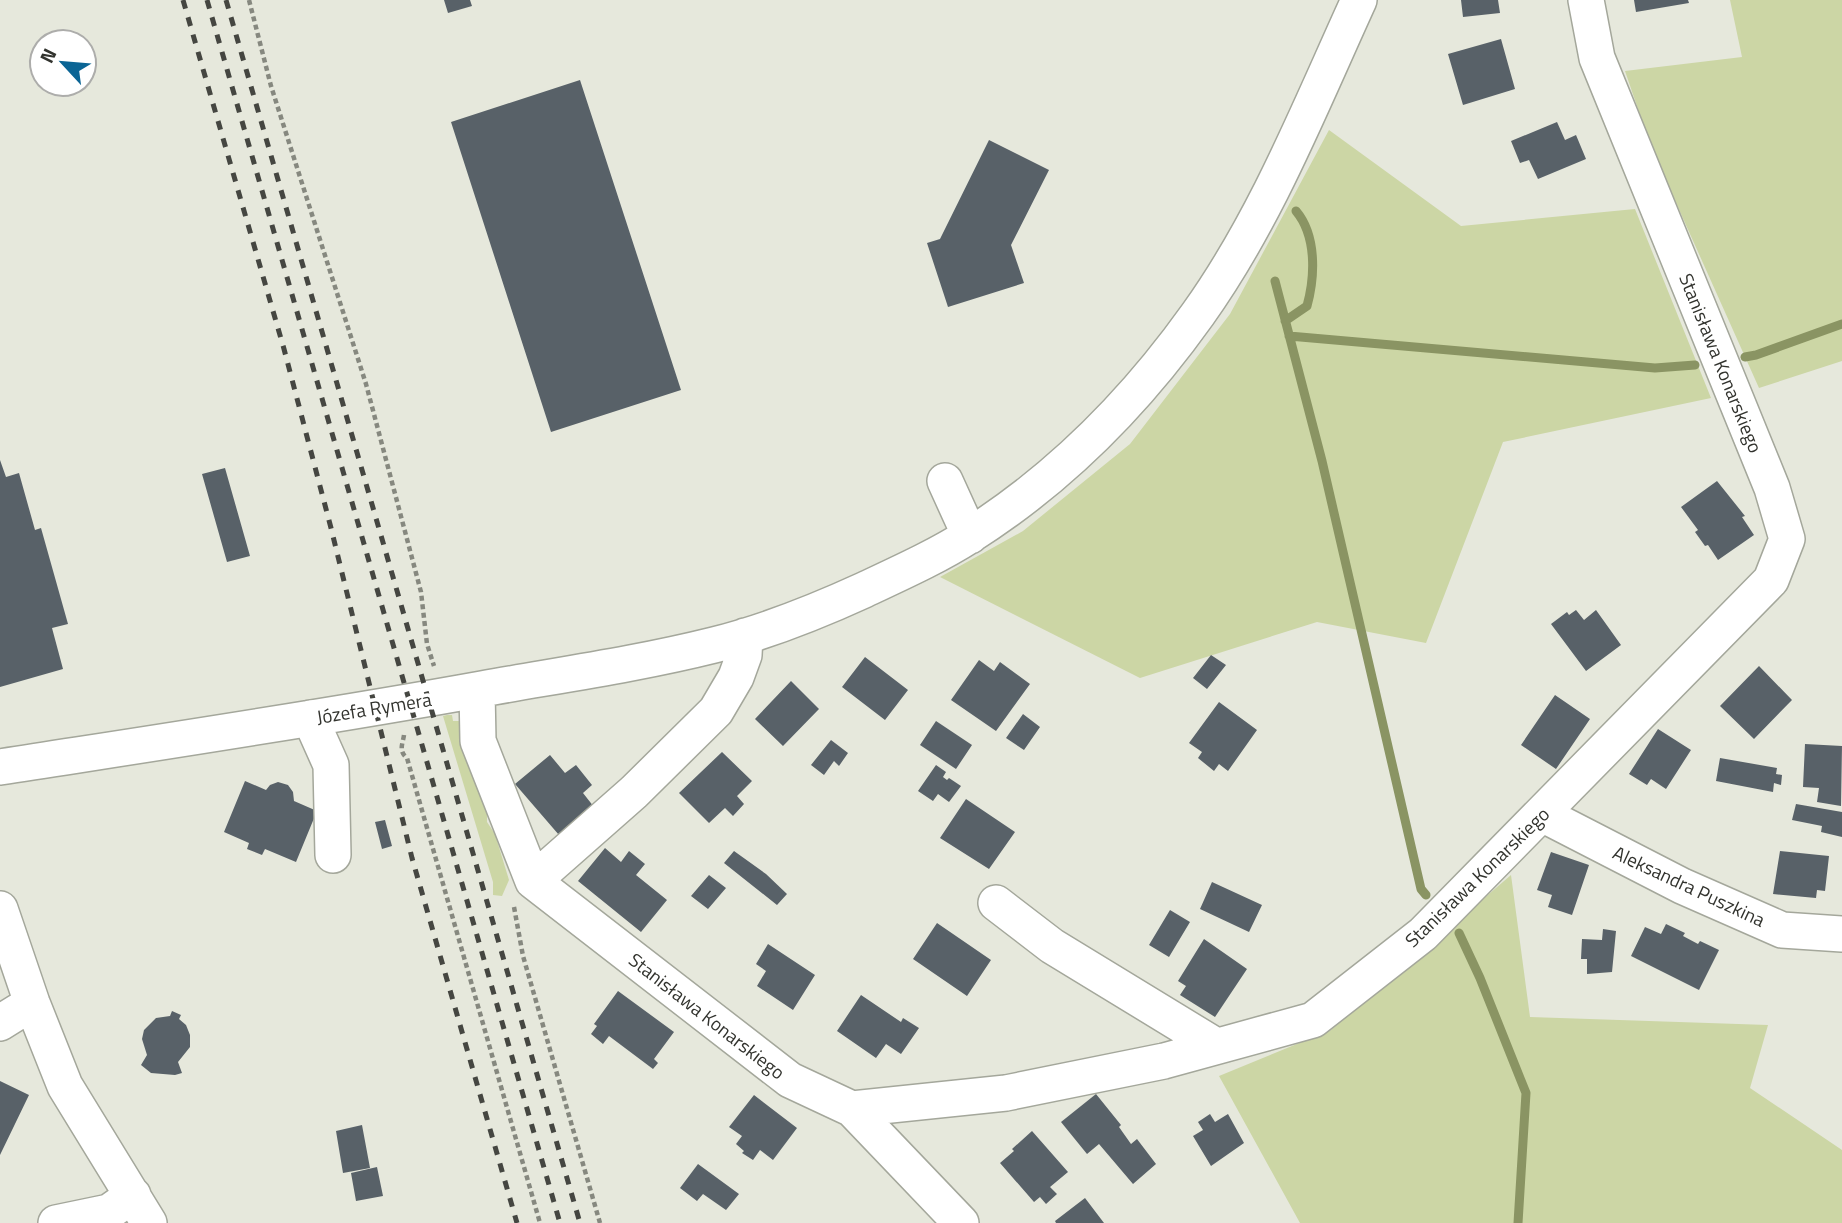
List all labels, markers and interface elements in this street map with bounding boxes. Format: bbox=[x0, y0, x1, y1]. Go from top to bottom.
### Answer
north arrow bbox=[28, 28, 98, 98]
text: N bbox=[31, 43, 63, 68]
street label: Stanisława Konarskiego bbox=[1672, 269, 1771, 457]
street label: Józefa Rymera bbox=[314, 684, 434, 731]
street label: Stanisława Konarskiego bbox=[1398, 800, 1556, 954]
street label: Aleksandra Puszkina bbox=[1608, 838, 1771, 934]
street label: Stanisława Konarskiego bbox=[623, 945, 792, 1086]

